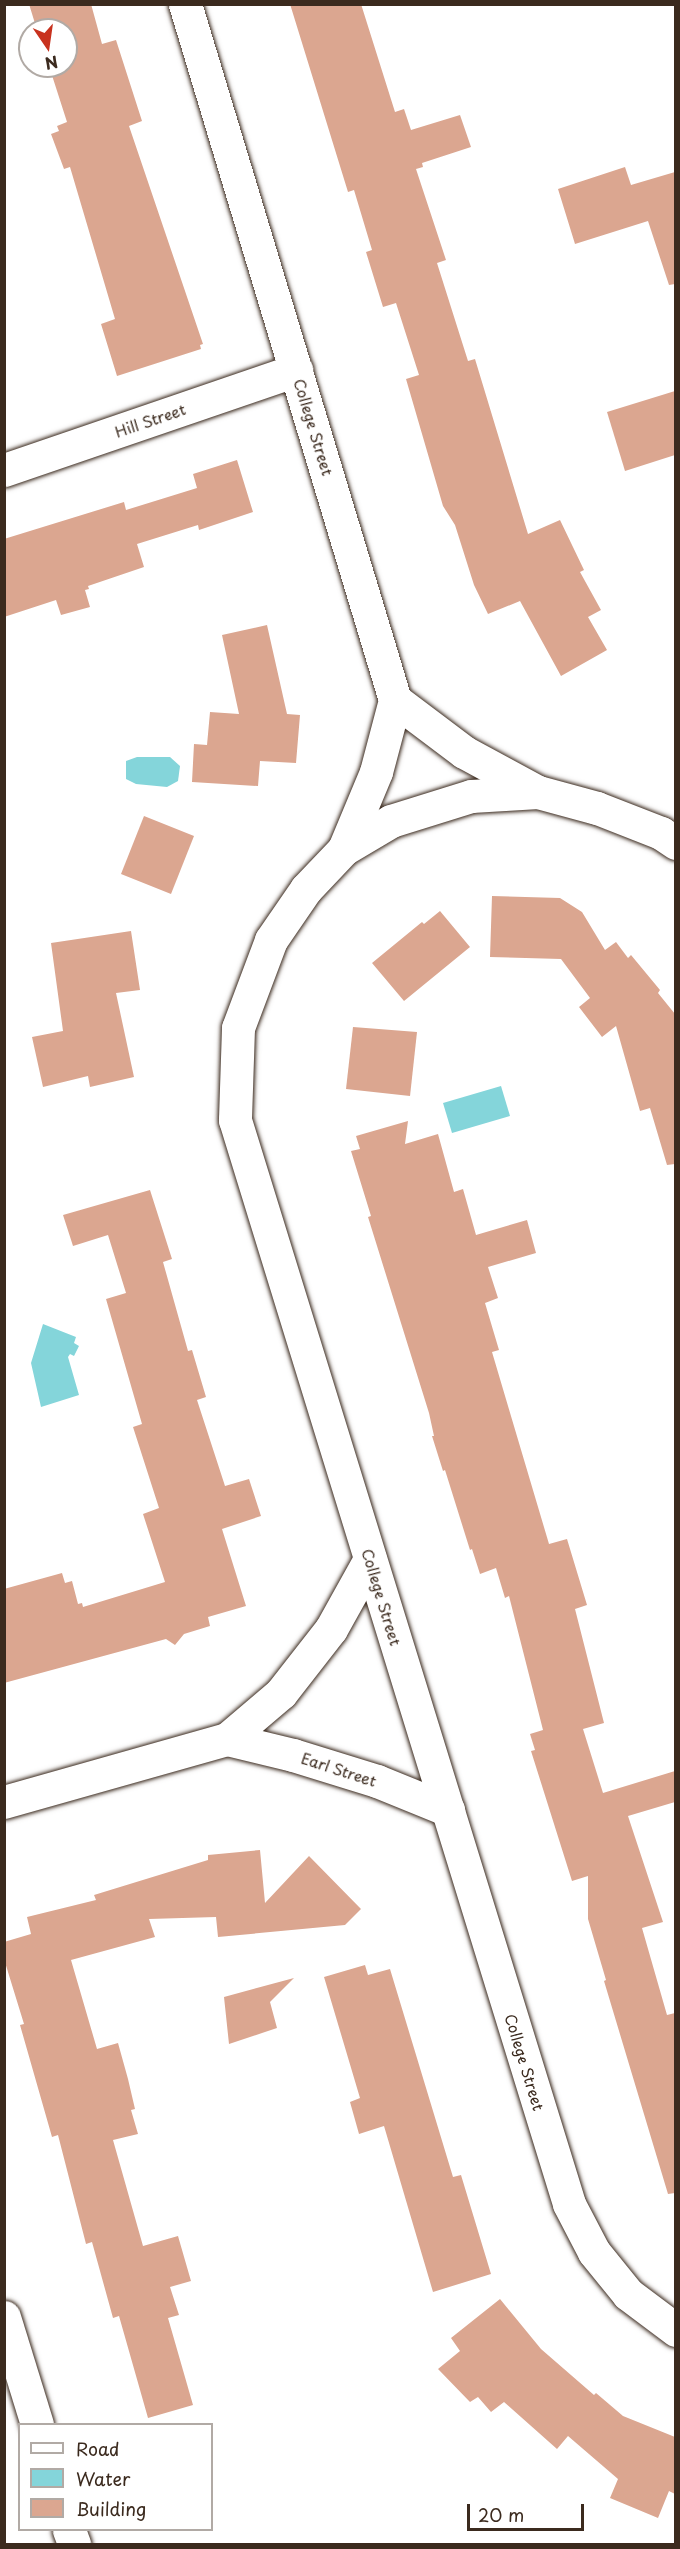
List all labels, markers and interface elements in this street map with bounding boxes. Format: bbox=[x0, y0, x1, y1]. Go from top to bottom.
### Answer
north arrow bbox=[18, 18, 78, 78]
text: N bbox=[43, 50, 60, 77]
street label: College Street bbox=[291, 376, 337, 478]
street label: Hill Street bbox=[112, 399, 188, 441]
street label: College Street bbox=[359, 1546, 405, 1648]
street label: Earl Street bbox=[299, 1748, 379, 1790]
street label: College Street bbox=[502, 2011, 548, 2113]
legend bbox=[18, 2423, 213, 2531]
text: Road bbox=[76, 2435, 120, 2462]
text: Water bbox=[76, 2465, 130, 2492]
scale bar bbox=[470, 2492, 587, 2530]
text: Building bbox=[76, 2495, 146, 2522]
text: 20 m bbox=[478, 2501, 524, 2528]

